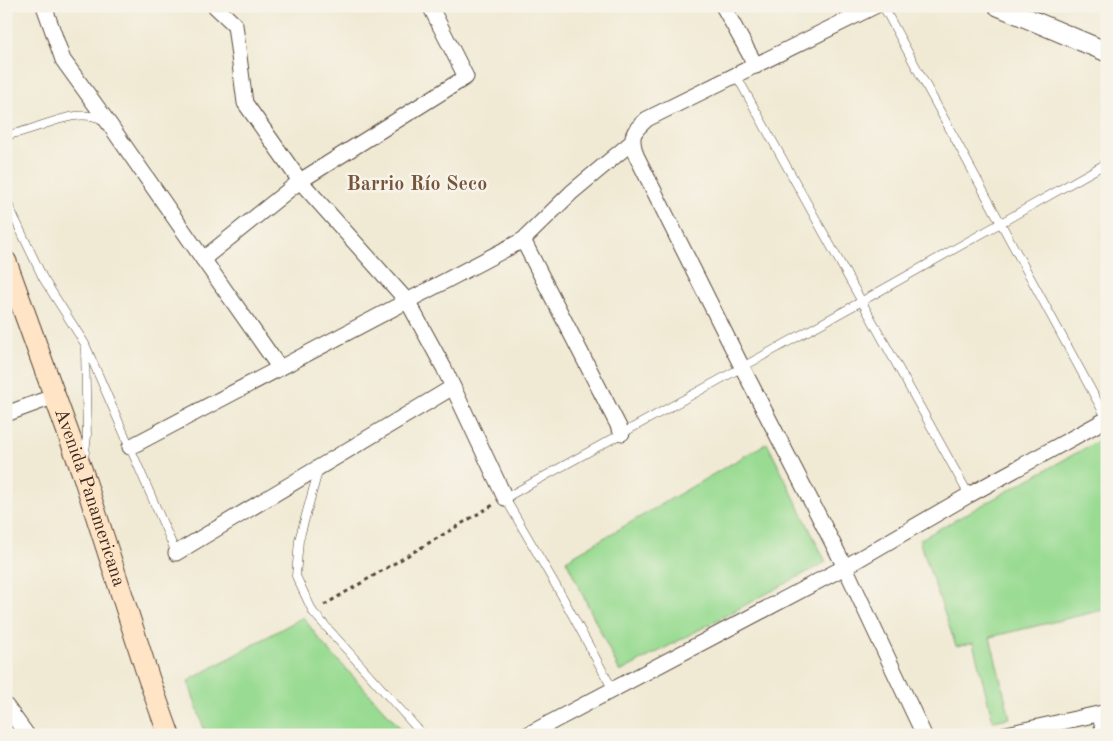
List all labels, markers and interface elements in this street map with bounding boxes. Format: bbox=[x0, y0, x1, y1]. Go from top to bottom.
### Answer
district label: Barrio Río Seco bbox=[347, 175, 487, 195]
street label: Avenida Panamericana bbox=[51, 406, 128, 590]

